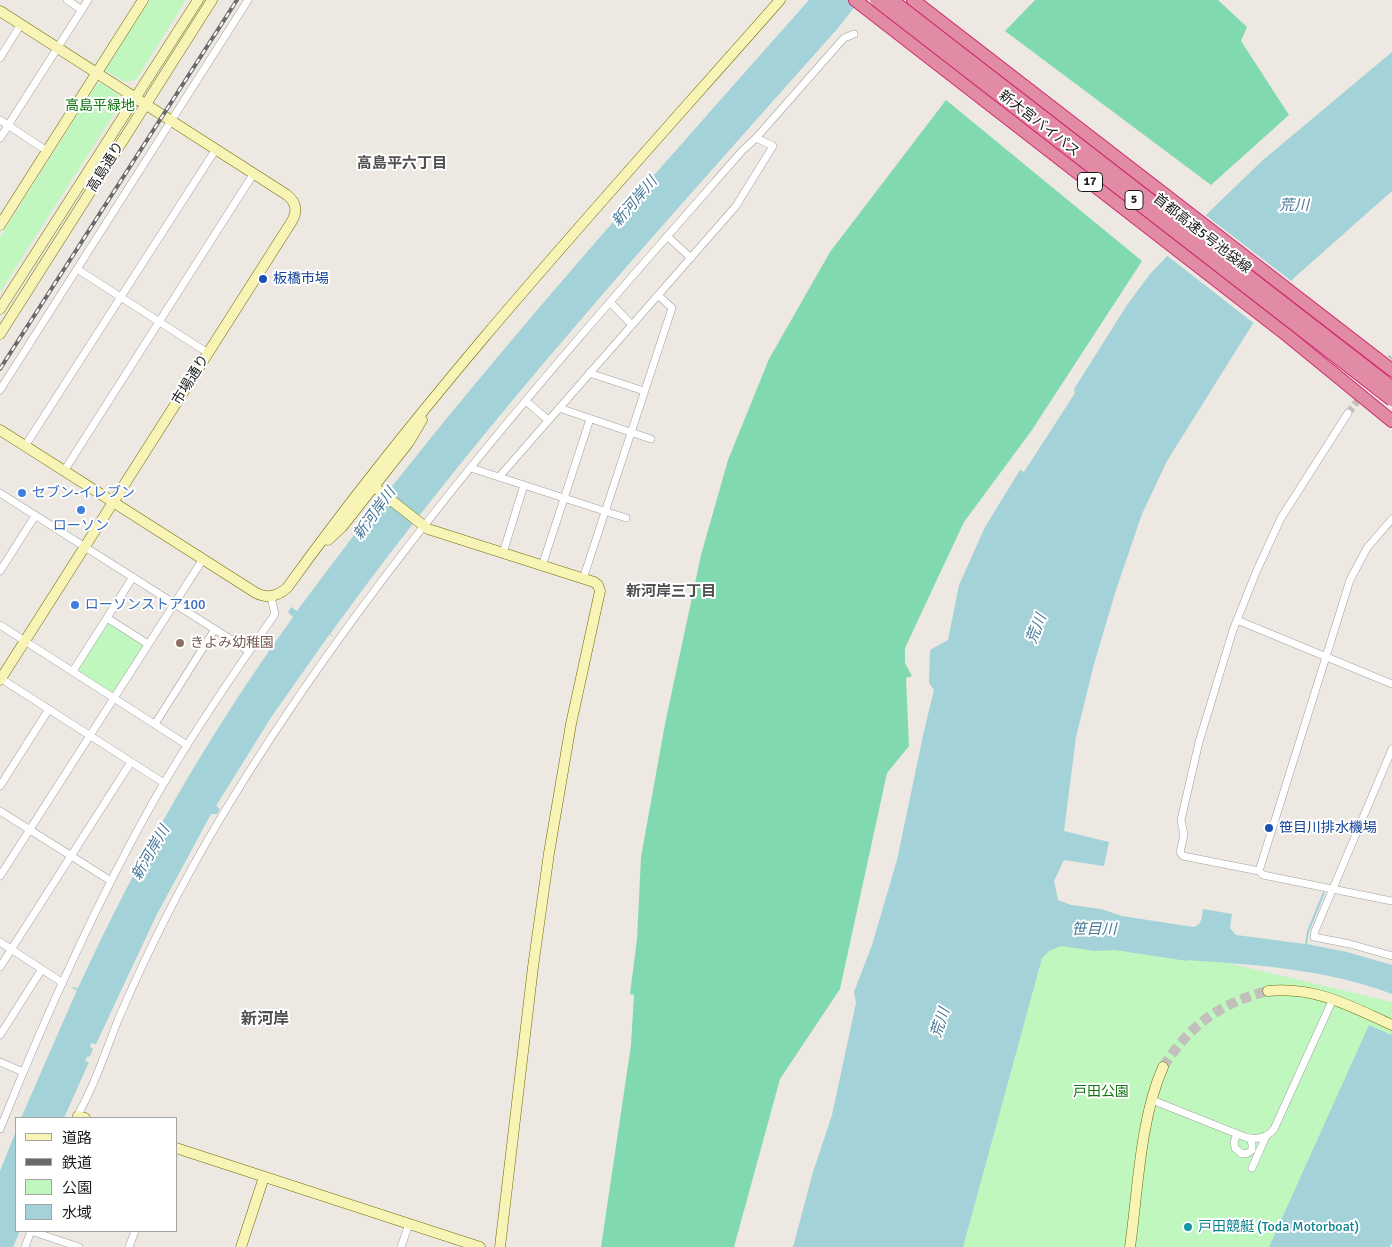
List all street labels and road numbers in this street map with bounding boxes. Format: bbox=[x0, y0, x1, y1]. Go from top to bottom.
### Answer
street label: 新大宮バイパス bbox=[995, 87, 1083, 161]
street label: 高島通り bbox=[84, 139, 128, 195]
road number: 17 bbox=[1078, 172, 1102, 192]
road number: 5 bbox=[1125, 190, 1143, 210]
street label: 首都高速5号池袋線 bbox=[1150, 191, 1254, 277]
street label: 市場通り bbox=[169, 352, 213, 408]

